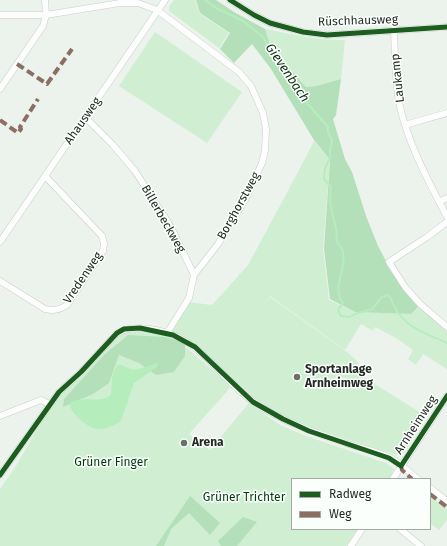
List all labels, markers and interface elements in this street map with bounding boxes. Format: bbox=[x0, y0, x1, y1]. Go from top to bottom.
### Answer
street label: Rüschhausweg bbox=[318, 12, 398, 30]
water label: Gievenbach bbox=[262, 41, 312, 105]
street label: Laukamp bbox=[388, 53, 408, 103]
street label: Ahausweg bbox=[62, 95, 104, 147]
street label: Borghorstweg bbox=[215, 170, 263, 242]
street label: Billerbeckweg bbox=[138, 183, 188, 255]
street label: Vredenweg bbox=[60, 249, 106, 307]
place label: Sportanlage Arnheimweg bbox=[305, 363, 373, 391]
marker: Sportanlage Arnheimweg bbox=[292, 372, 302, 382]
street label: Arnheimweg bbox=[392, 393, 440, 457]
place label: Arena bbox=[192, 436, 224, 450]
marker: Arena bbox=[179, 438, 189, 448]
park label: Grüner Finger bbox=[74, 456, 148, 470]
legend bbox=[291, 478, 431, 530]
text: Radweg bbox=[329, 487, 371, 501]
park label: Grüner Trichter bbox=[203, 491, 285, 505]
text: Weg bbox=[329, 507, 352, 521]

